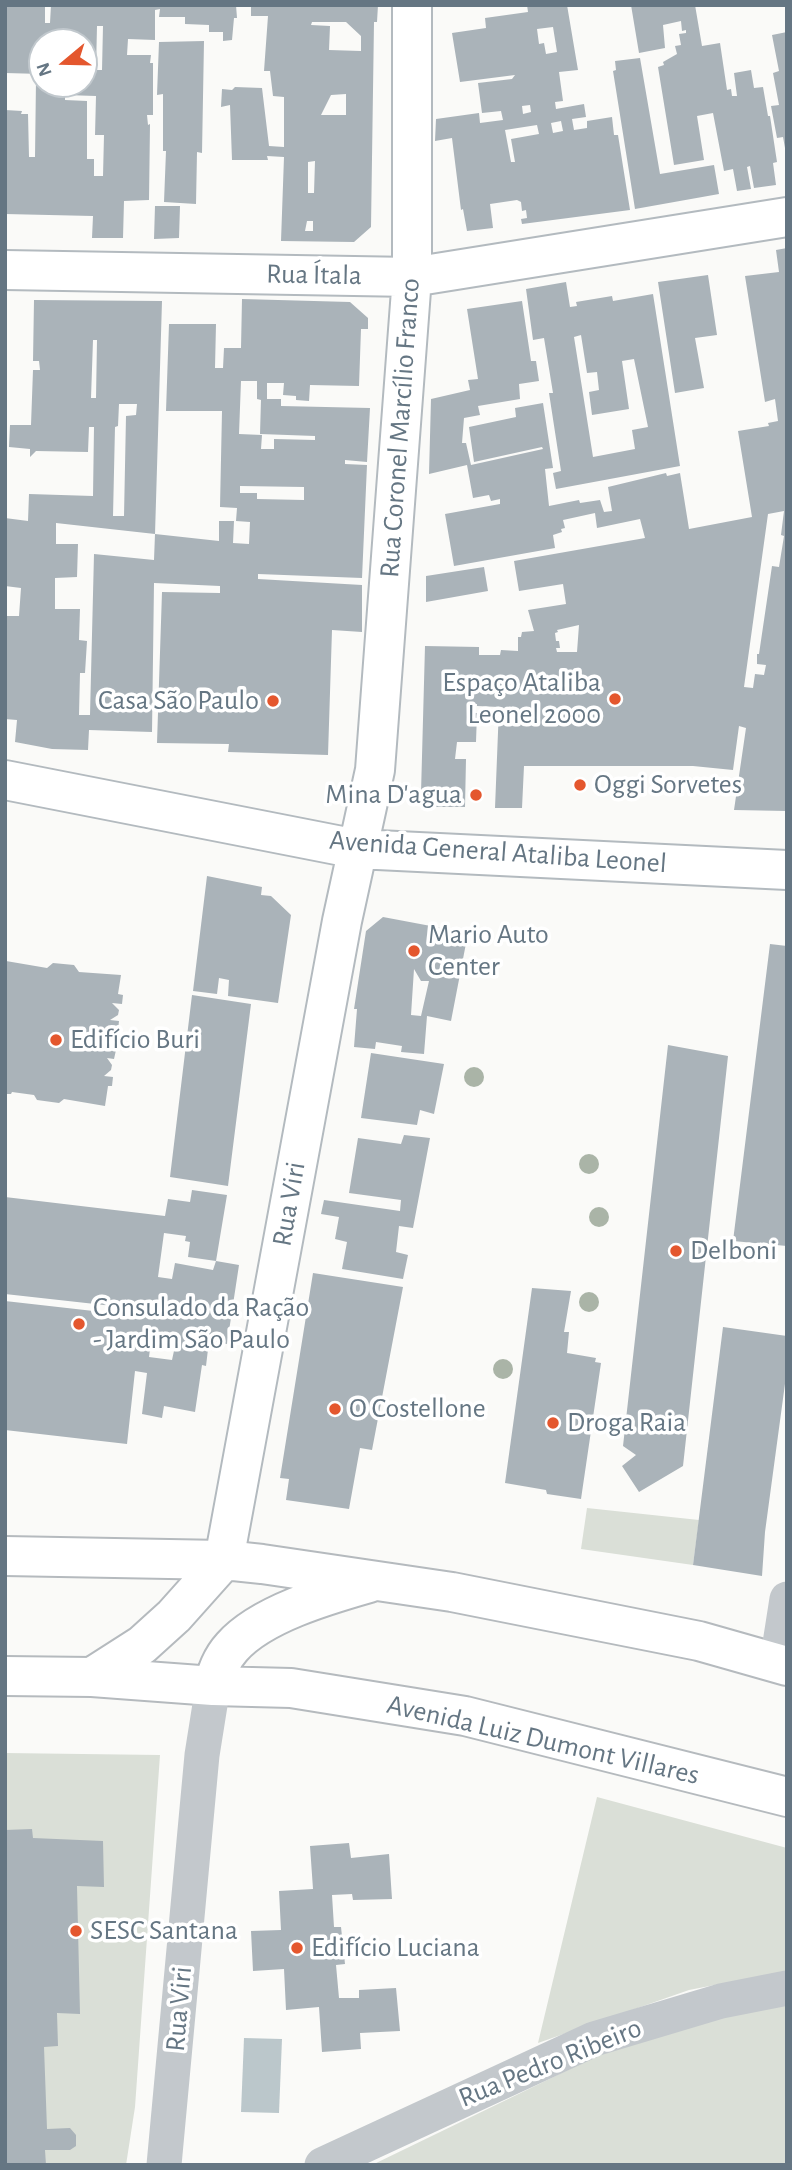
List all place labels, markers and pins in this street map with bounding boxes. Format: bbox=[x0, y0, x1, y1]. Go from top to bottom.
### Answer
place label: Espaço Ataliba Leonel 2000 bbox=[442, 666, 601, 732]
place label: Casa São Paulo bbox=[98, 684, 259, 718]
marker: Espaço Ataliba Leonel 2000 bbox=[607, 691, 623, 707]
marker: Casa São Paulo bbox=[265, 693, 281, 709]
place label: Oggi Sorvetes bbox=[594, 768, 742, 802]
marker: Oggi Sorvetes bbox=[572, 777, 588, 793]
place label: Mina D'agua bbox=[325, 778, 462, 812]
marker: Mina D'agua bbox=[468, 787, 484, 803]
place label: Mario Auto Center bbox=[428, 918, 549, 984]
marker: Mario Auto Center bbox=[406, 943, 422, 959]
place label: Edifício Buri bbox=[70, 1023, 200, 1057]
marker: Edifício Buri bbox=[48, 1032, 64, 1048]
place label: Delboni bbox=[690, 1234, 777, 1268]
marker: Delboni bbox=[668, 1243, 684, 1259]
place label: Consulado da Ração - Jardim São Paulo bbox=[93, 1291, 309, 1357]
marker: Consulado da Ração - Jardim São Paulo bbox=[71, 1316, 87, 1332]
place label: O Costellone bbox=[349, 1392, 486, 1426]
marker: O Costellone bbox=[327, 1401, 343, 1417]
place label: Droga Raia bbox=[567, 1406, 686, 1440]
marker: Droga Raia bbox=[545, 1415, 561, 1431]
place label: SESC Santana bbox=[90, 1914, 238, 1948]
marker: SESC Santana bbox=[68, 1923, 84, 1939]
place label: Edifício Luciana bbox=[311, 1931, 480, 1965]
marker: Edifício Luciana bbox=[289, 1940, 305, 1956]

